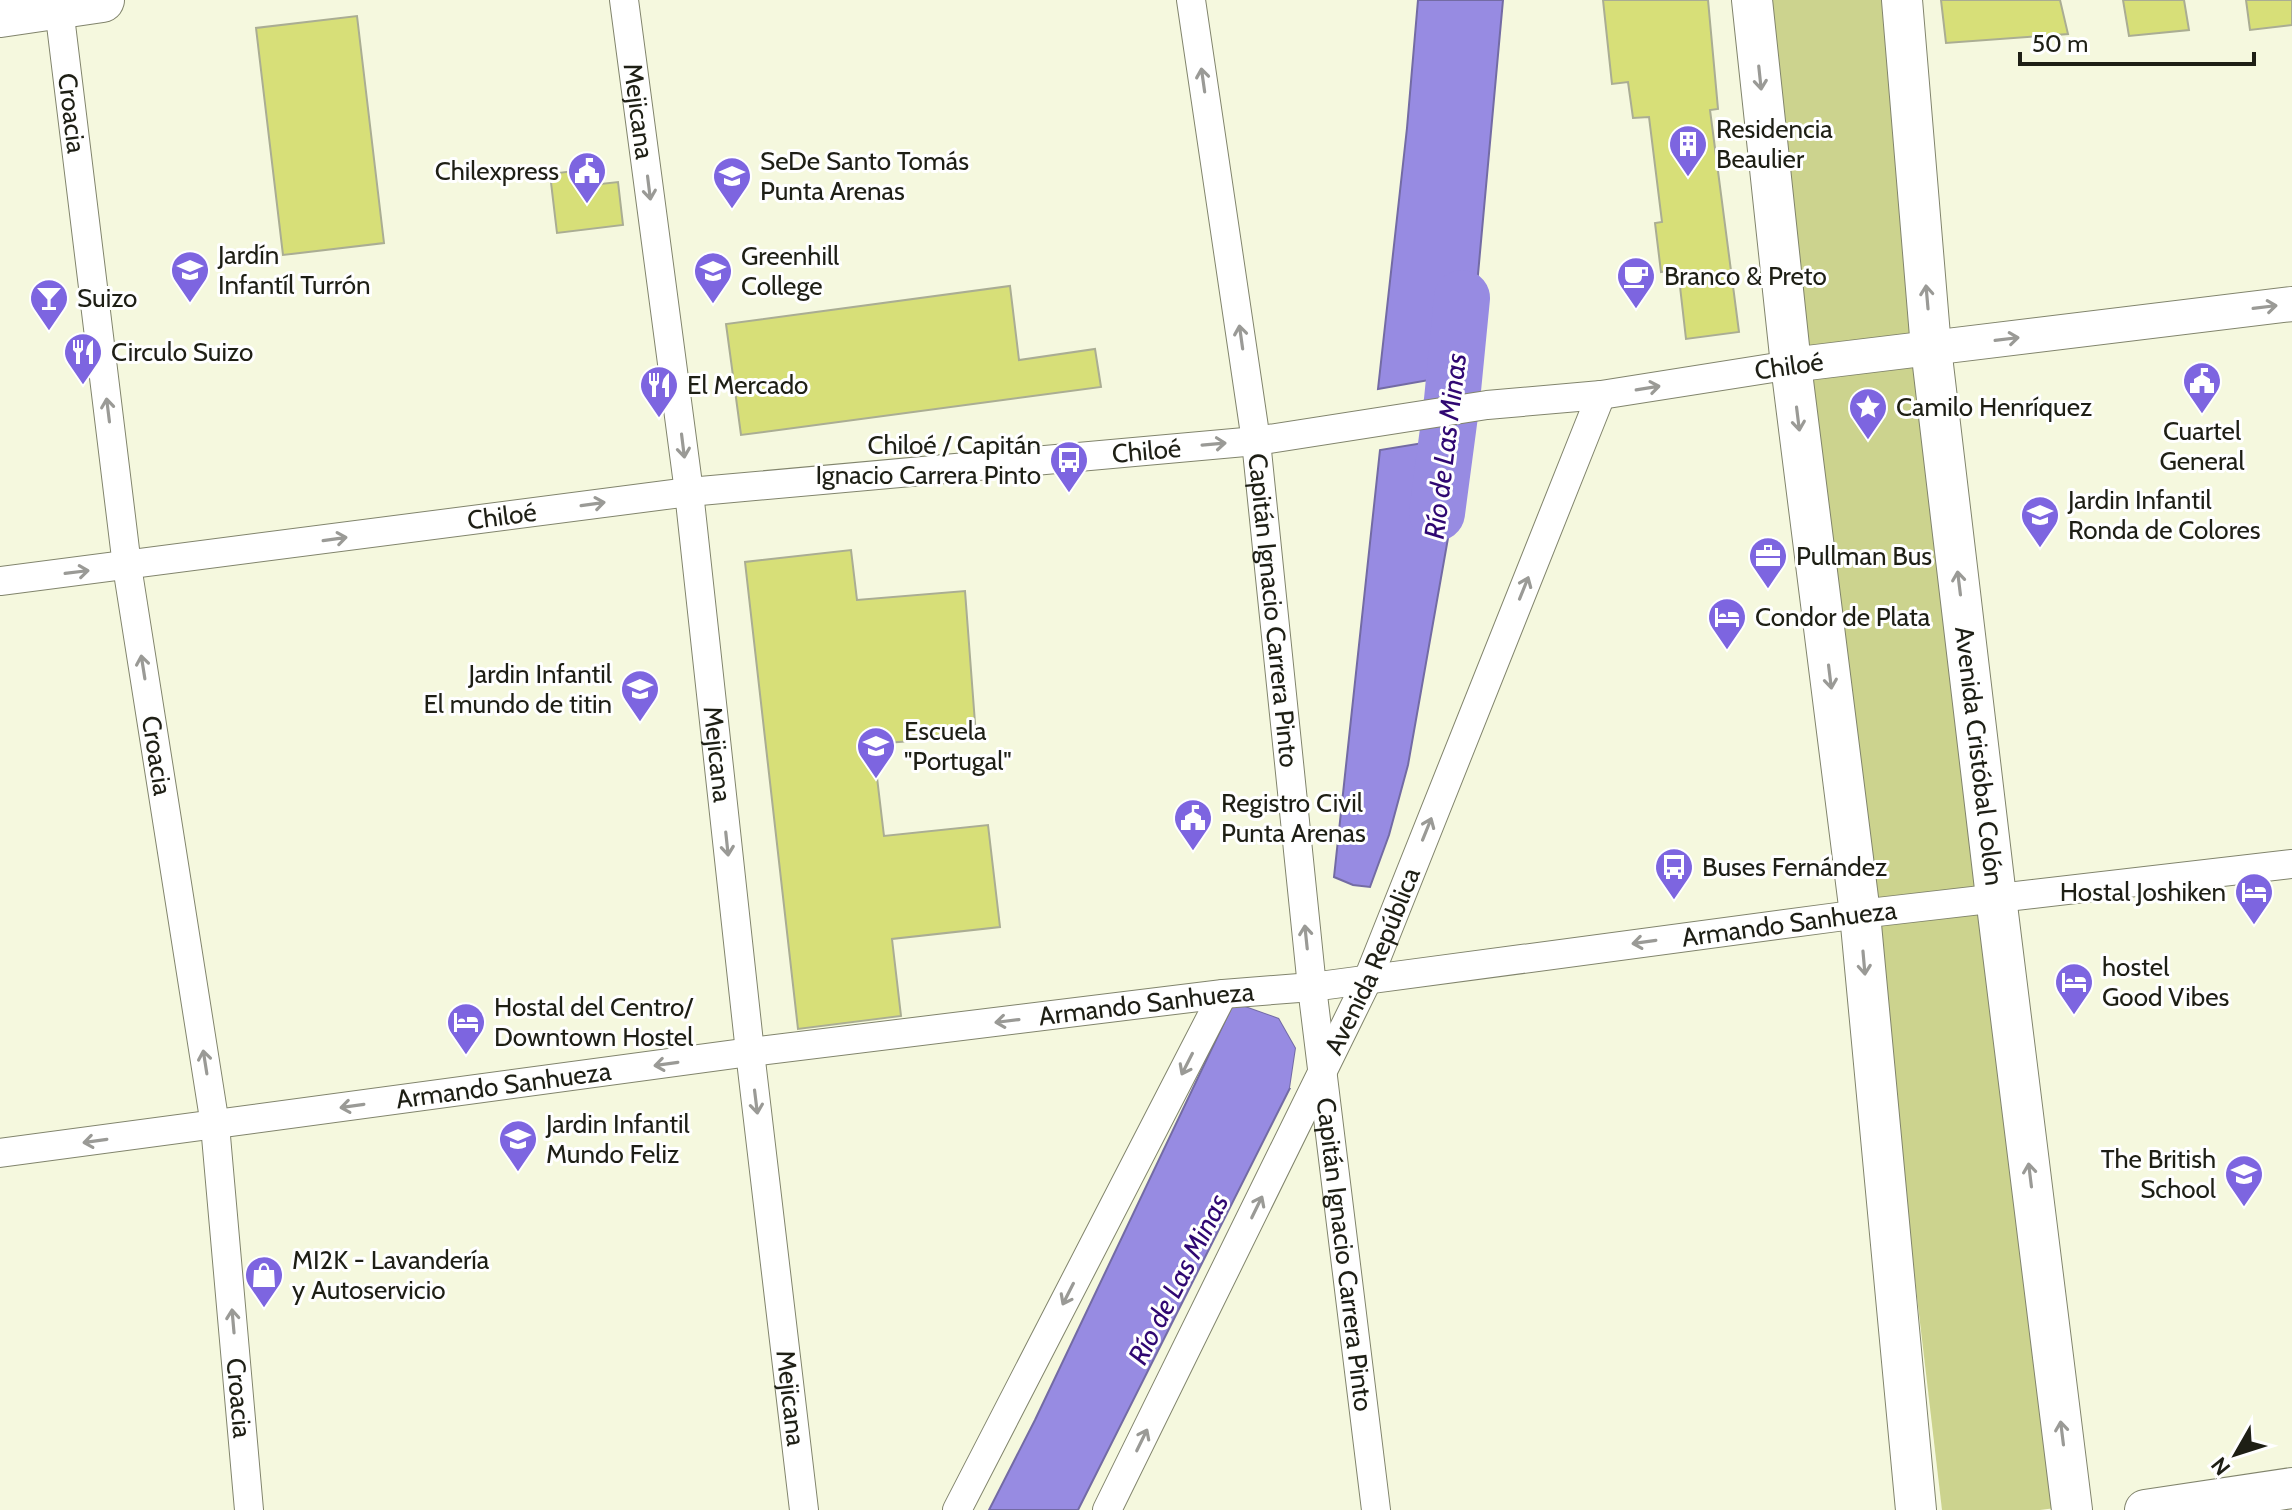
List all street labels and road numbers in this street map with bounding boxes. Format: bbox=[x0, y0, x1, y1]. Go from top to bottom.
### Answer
street label: Mejicana bbox=[616, 61, 661, 161]
street label: Croacia bbox=[51, 71, 93, 155]
street label: Chiloé bbox=[1752, 345, 1826, 387]
street label: Chiloé bbox=[1110, 432, 1182, 470]
street label: Capitán Ignacio Carrera Pinto bbox=[1241, 452, 1305, 769]
street label: Chiloé bbox=[465, 496, 538, 536]
street label: Avenida Cristóbal Colón bbox=[1948, 625, 2011, 887]
street label: Mejicana bbox=[696, 704, 739, 804]
street label: Croacia bbox=[135, 713, 179, 798]
street label: Avenida República bbox=[1317, 862, 1427, 1060]
street label: Armando Sanhueza bbox=[1680, 894, 1899, 954]
street label: Armando Sanhueza bbox=[1037, 976, 1256, 1032]
street label: Armando Sanhueza bbox=[394, 1055, 613, 1116]
street label: Capitán Ignacio Carrera Pinto bbox=[1310, 1096, 1380, 1413]
street label: Mejicana bbox=[769, 1348, 812, 1448]
street label: Croacia bbox=[220, 1356, 259, 1440]

